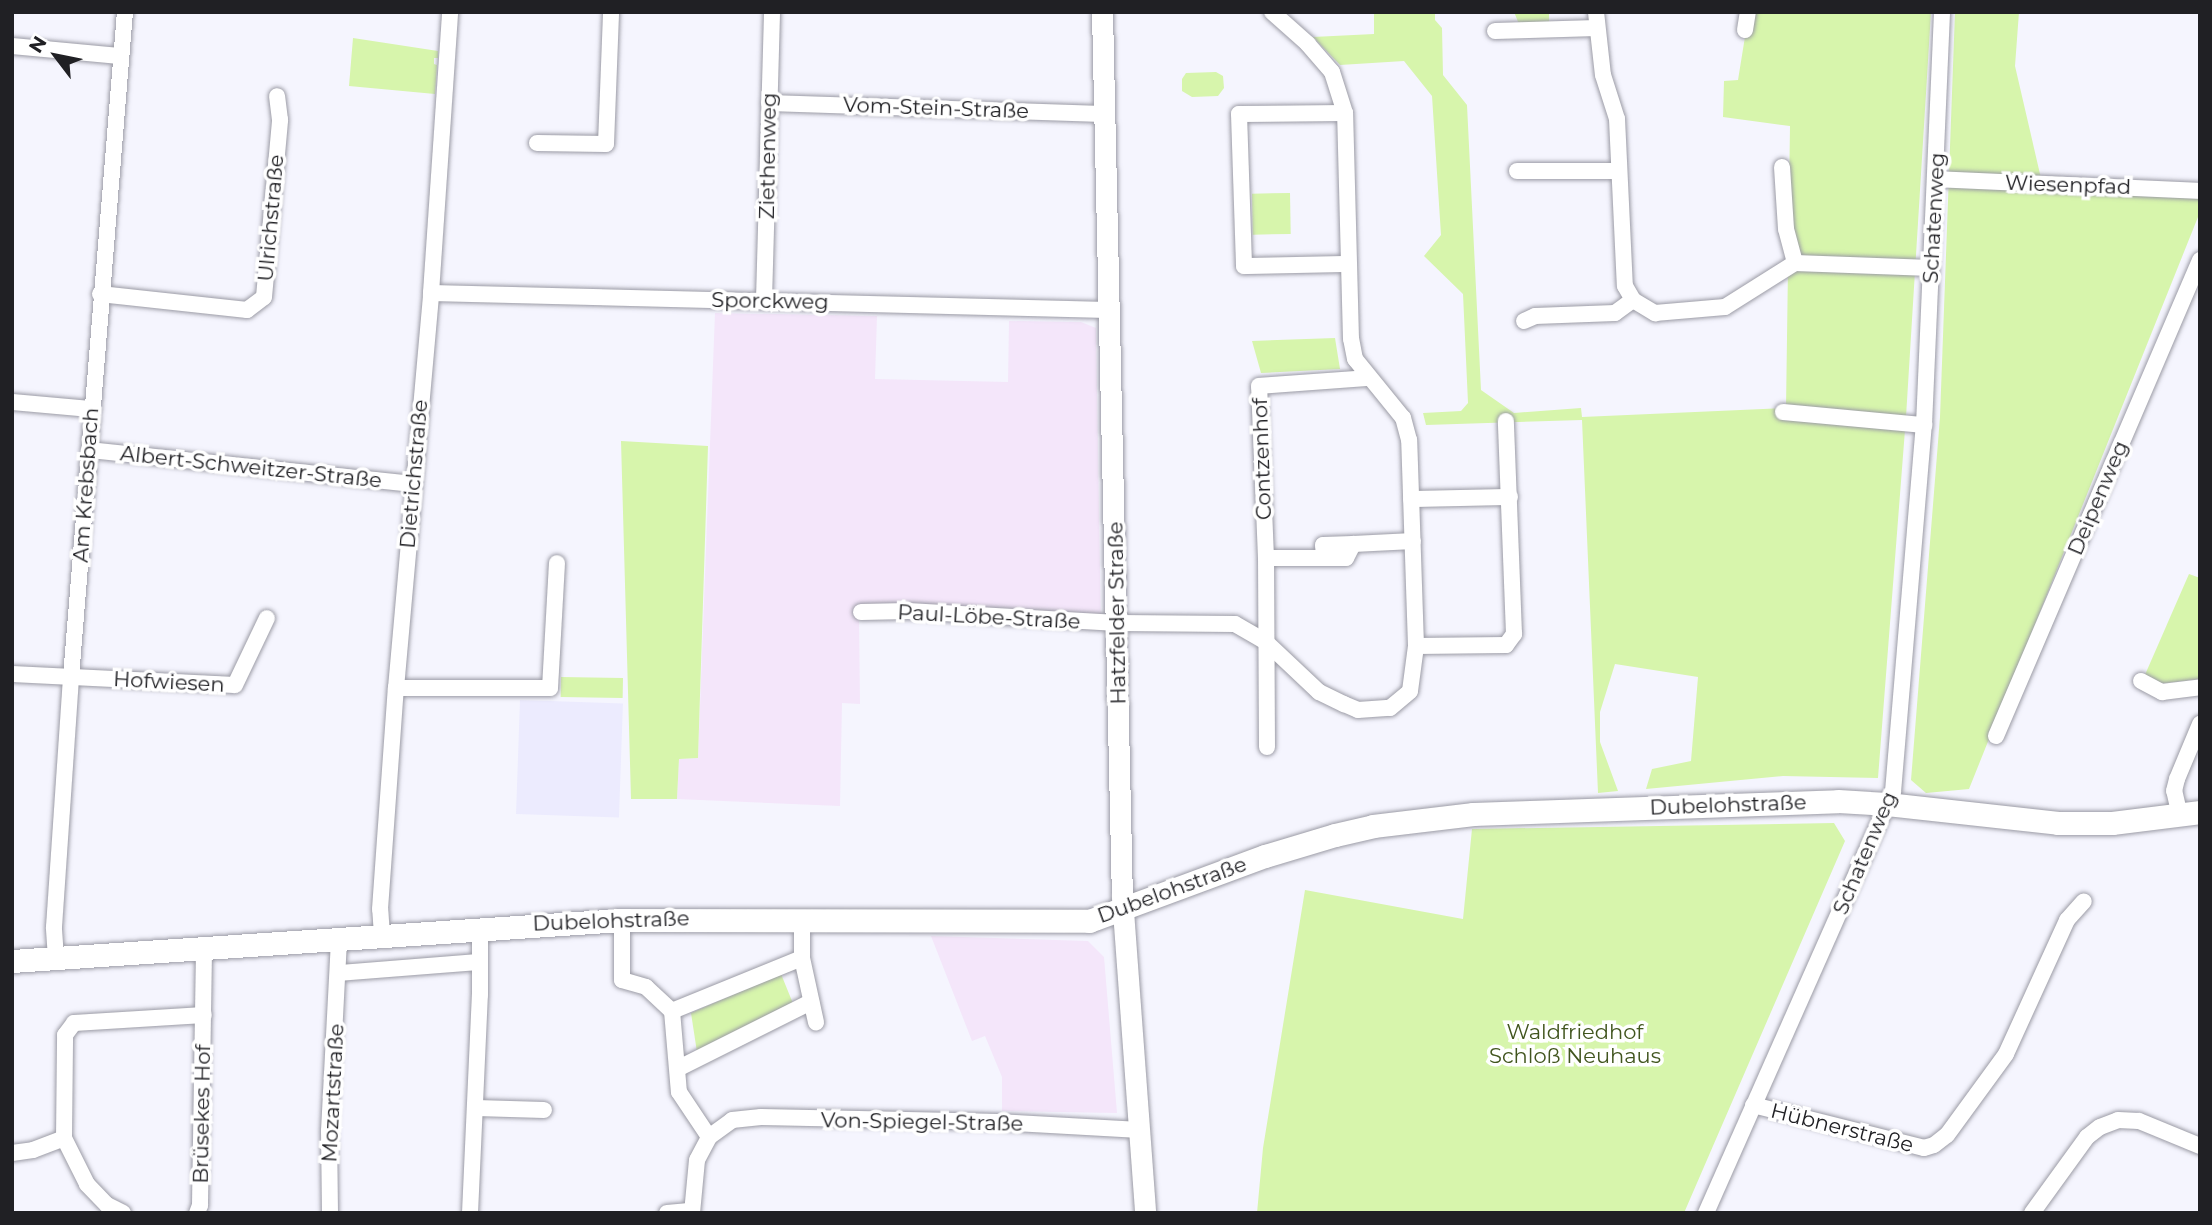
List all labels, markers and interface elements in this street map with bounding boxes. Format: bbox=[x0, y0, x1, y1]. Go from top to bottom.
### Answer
north arrow bbox=[21, 21, 91, 91]
text: N bbox=[24, 32, 52, 57]
street label: Ziethenweg bbox=[754, 92, 782, 220]
street label: Vom-Stein-Straße bbox=[843, 92, 1029, 124]
street label: Schatenweg bbox=[1918, 152, 1950, 284]
street label: Ulrichstraße bbox=[253, 153, 289, 283]
street label: Wiesenpfad bbox=[2005, 170, 2131, 200]
street label: Sporckweg bbox=[711, 287, 829, 315]
street label: Contzenhof bbox=[1247, 397, 1277, 521]
street label: Dietrichstraße bbox=[395, 398, 433, 550]
street label: Am Krebsbach bbox=[68, 407, 104, 563]
street label: Deipenweg bbox=[2063, 437, 2133, 559]
street label: Albert-Schweitzer-Straße bbox=[119, 441, 383, 493]
street label: Hatzfelder Straße bbox=[1103, 521, 1131, 705]
street label: Paul-Löbe-Straße bbox=[897, 600, 1081, 634]
street label: Hofwiesen bbox=[113, 666, 225, 698]
street label: Schatenweg bbox=[1828, 788, 1902, 918]
street label: Dubelohstraße bbox=[1649, 790, 1807, 820]
street label: Dubelohstraße bbox=[1094, 851, 1250, 929]
street label: Dubelohstraße bbox=[532, 906, 690, 936]
park label: Waldfriedhof Schloß Neuhaus bbox=[1489, 1019, 1661, 1069]
street label: Mozartstraße bbox=[317, 1023, 349, 1163]
street label: Brüsekes Hof bbox=[188, 1044, 216, 1184]
street label: Hübnerstraße bbox=[1768, 1098, 1916, 1158]
street label: Von-Spiegel-Straße bbox=[821, 1108, 1023, 1136]

